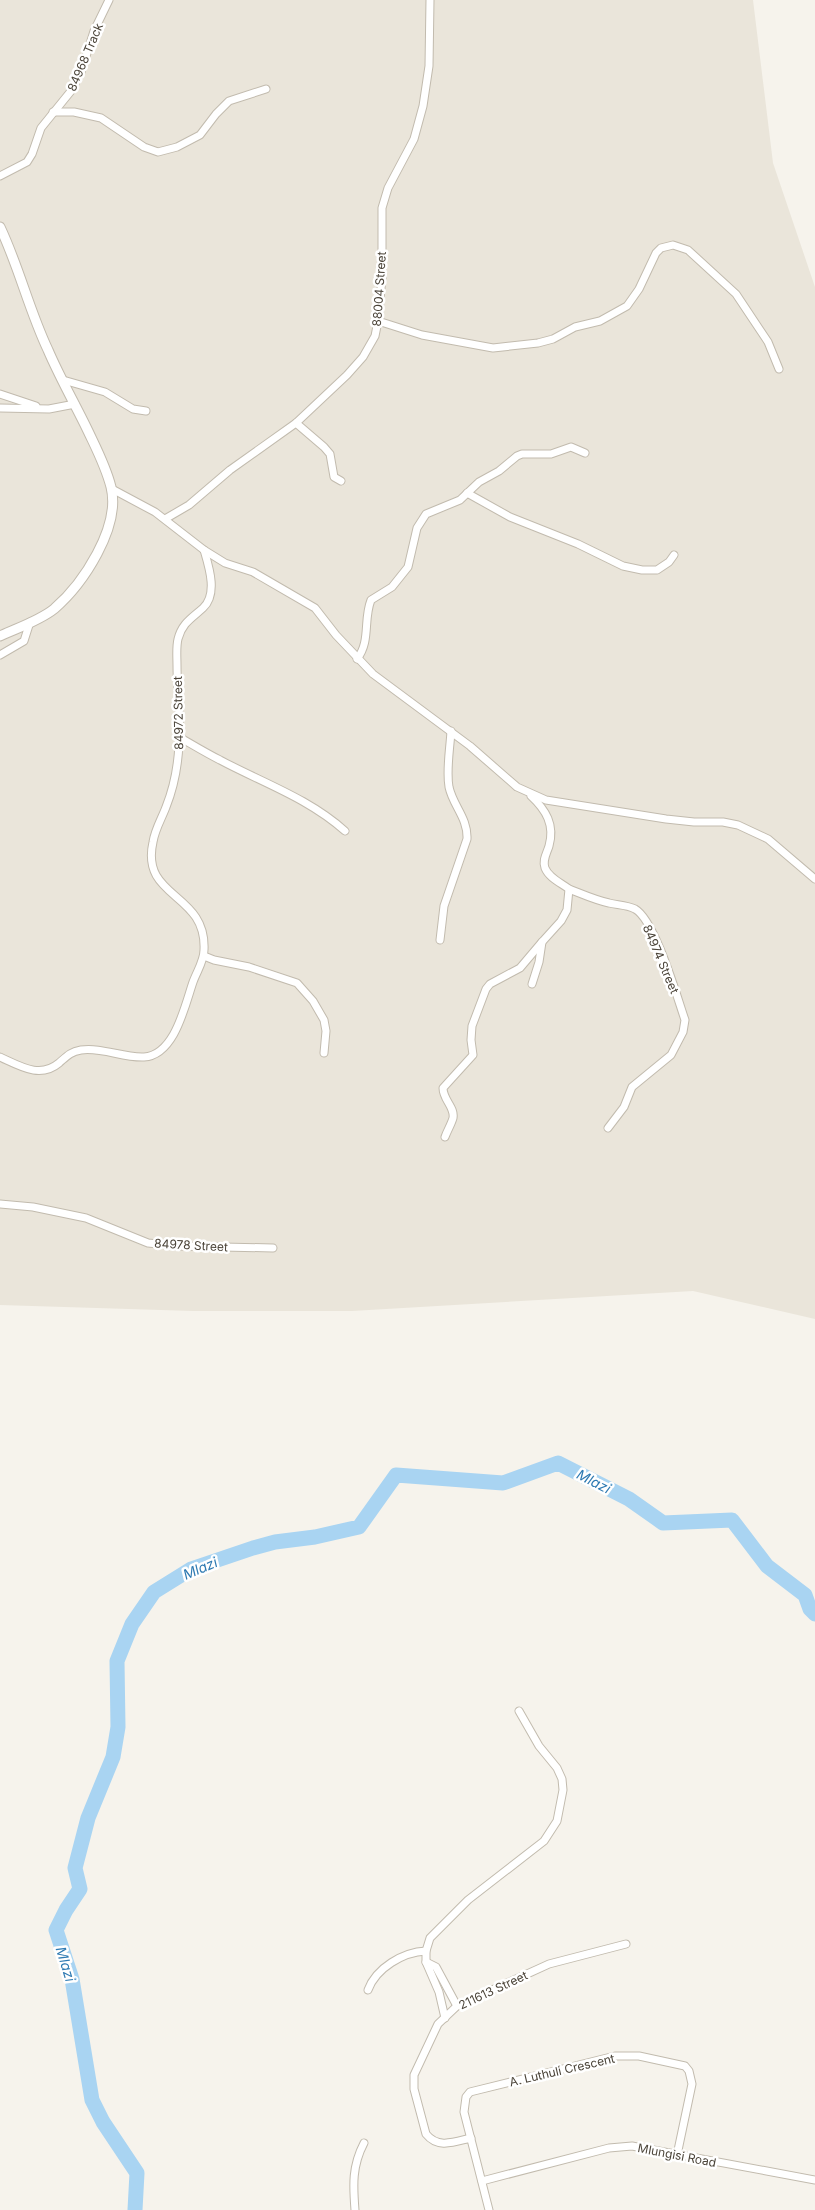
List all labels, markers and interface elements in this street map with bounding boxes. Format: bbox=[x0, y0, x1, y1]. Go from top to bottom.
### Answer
street label: 84968 Track bbox=[64, 20, 106, 93]
street label: 88004 Street bbox=[369, 251, 389, 327]
street label: 84972 Street bbox=[170, 676, 186, 750]
street label: 84974 Street bbox=[640, 922, 682, 996]
street label: 84978 Street bbox=[154, 1236, 228, 1254]
water label: Mlazi bbox=[574, 1465, 614, 1497]
water label: Mlazi bbox=[180, 1553, 220, 1583]
water label: Mlazi bbox=[53, 1944, 80, 1984]
street label: 211613 Street bbox=[456, 1968, 530, 2012]
street label: A. Luthuli Crescent bbox=[508, 2051, 616, 2089]
street label: Mlungisi Road bbox=[636, 2140, 718, 2170]

